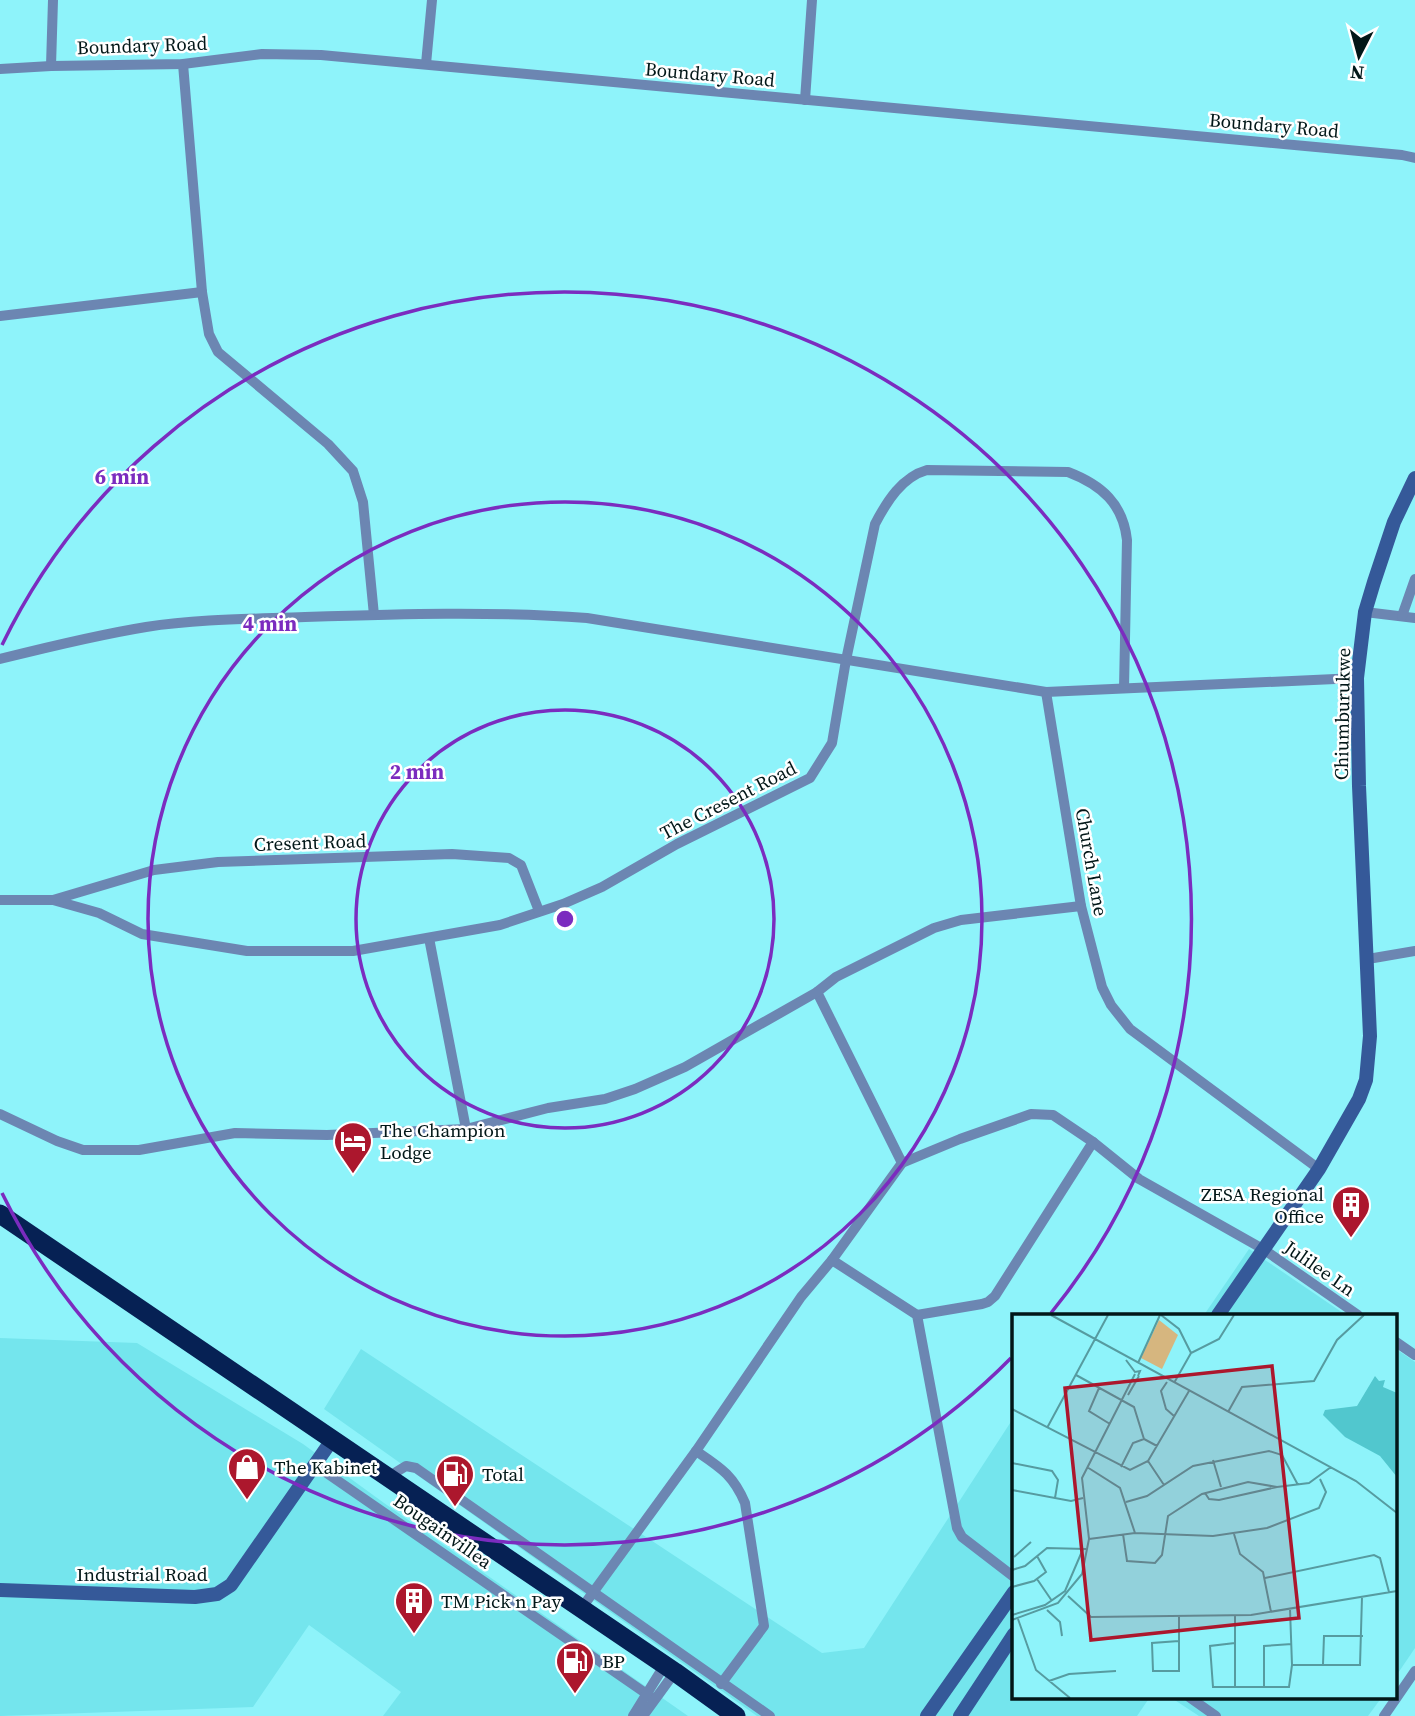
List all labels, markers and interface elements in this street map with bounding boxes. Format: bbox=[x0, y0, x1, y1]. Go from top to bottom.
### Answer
north arrow bbox=[1324, 21, 1394, 91]
street label: Boundary Road bbox=[76, 30, 208, 60]
street label: Boundary Road bbox=[644, 55, 776, 93]
text: N bbox=[1349, 59, 1365, 87]
street label: Boundary Road bbox=[1208, 106, 1340, 144]
text: 6 min bbox=[95, 462, 149, 491]
text: 4 min bbox=[243, 609, 297, 638]
street label: Chiumburukwe bbox=[1328, 648, 1356, 780]
street label: The Cresent Road bbox=[655, 754, 801, 846]
text: 2 min bbox=[390, 757, 444, 786]
street label: Church Lane bbox=[1070, 806, 1114, 918]
street label: Cresent Road bbox=[253, 827, 367, 857]
centre of rings bbox=[553, 907, 577, 931]
place label: The Champion Lodge bbox=[380, 1117, 506, 1165]
hotel icon: The Champion Lodge bbox=[332, 1120, 374, 1175]
place label: ZESA Regional Office bbox=[1201, 1181, 1324, 1229]
building icon: ZESA Regional Office bbox=[1330, 1184, 1372, 1239]
street label: Julilee Ln bbox=[1278, 1233, 1361, 1302]
inset map bbox=[1012, 1314, 1398, 1698]
shop icon: The Kabinet bbox=[226, 1446, 268, 1501]
fuel station icon: Total bbox=[434, 1453, 476, 1508]
place label: The Kabinet bbox=[274, 1454, 378, 1480]
place label: Total bbox=[482, 1461, 524, 1487]
street label: Bougainvillea bbox=[389, 1487, 498, 1575]
street label: Industrial Road bbox=[76, 1561, 208, 1587]
building icon: TM Pick n Pay bbox=[393, 1580, 435, 1635]
place label: TM Pick n Pay bbox=[441, 1588, 562, 1614]
fuel station icon: BP bbox=[554, 1640, 596, 1695]
place label: BP bbox=[602, 1648, 625, 1674]

